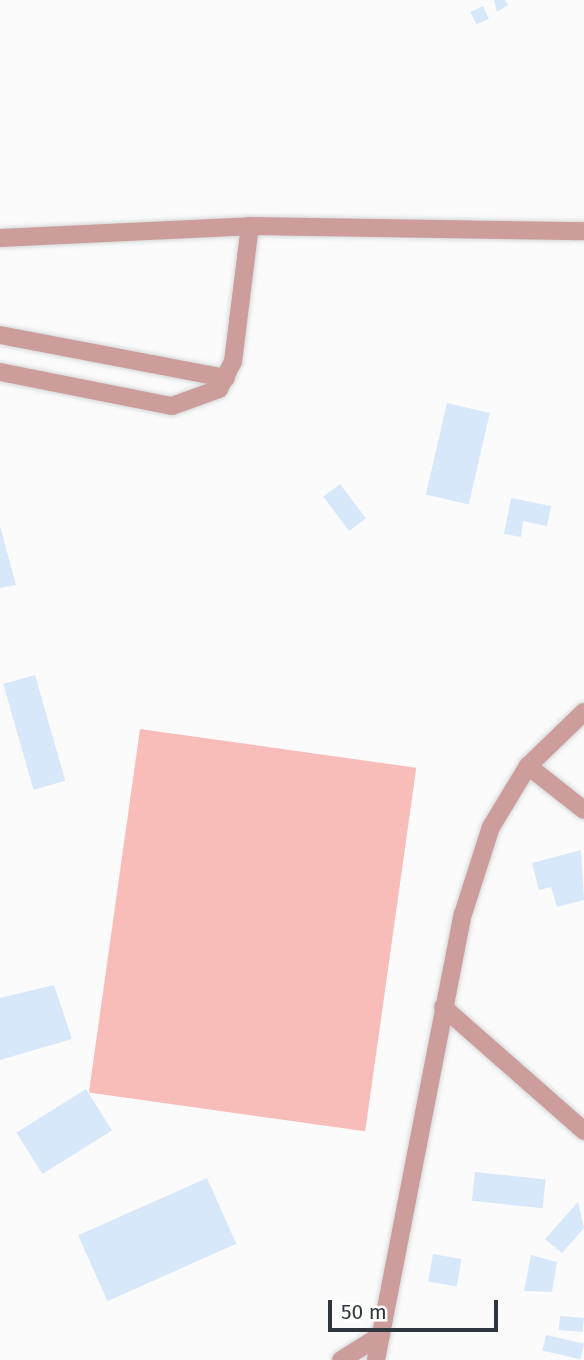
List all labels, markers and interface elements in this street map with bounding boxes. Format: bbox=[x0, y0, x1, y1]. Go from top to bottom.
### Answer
scale bar bbox=[332, 1286, 502, 1330]
text: 50 m bbox=[341, 1299, 387, 1325]

